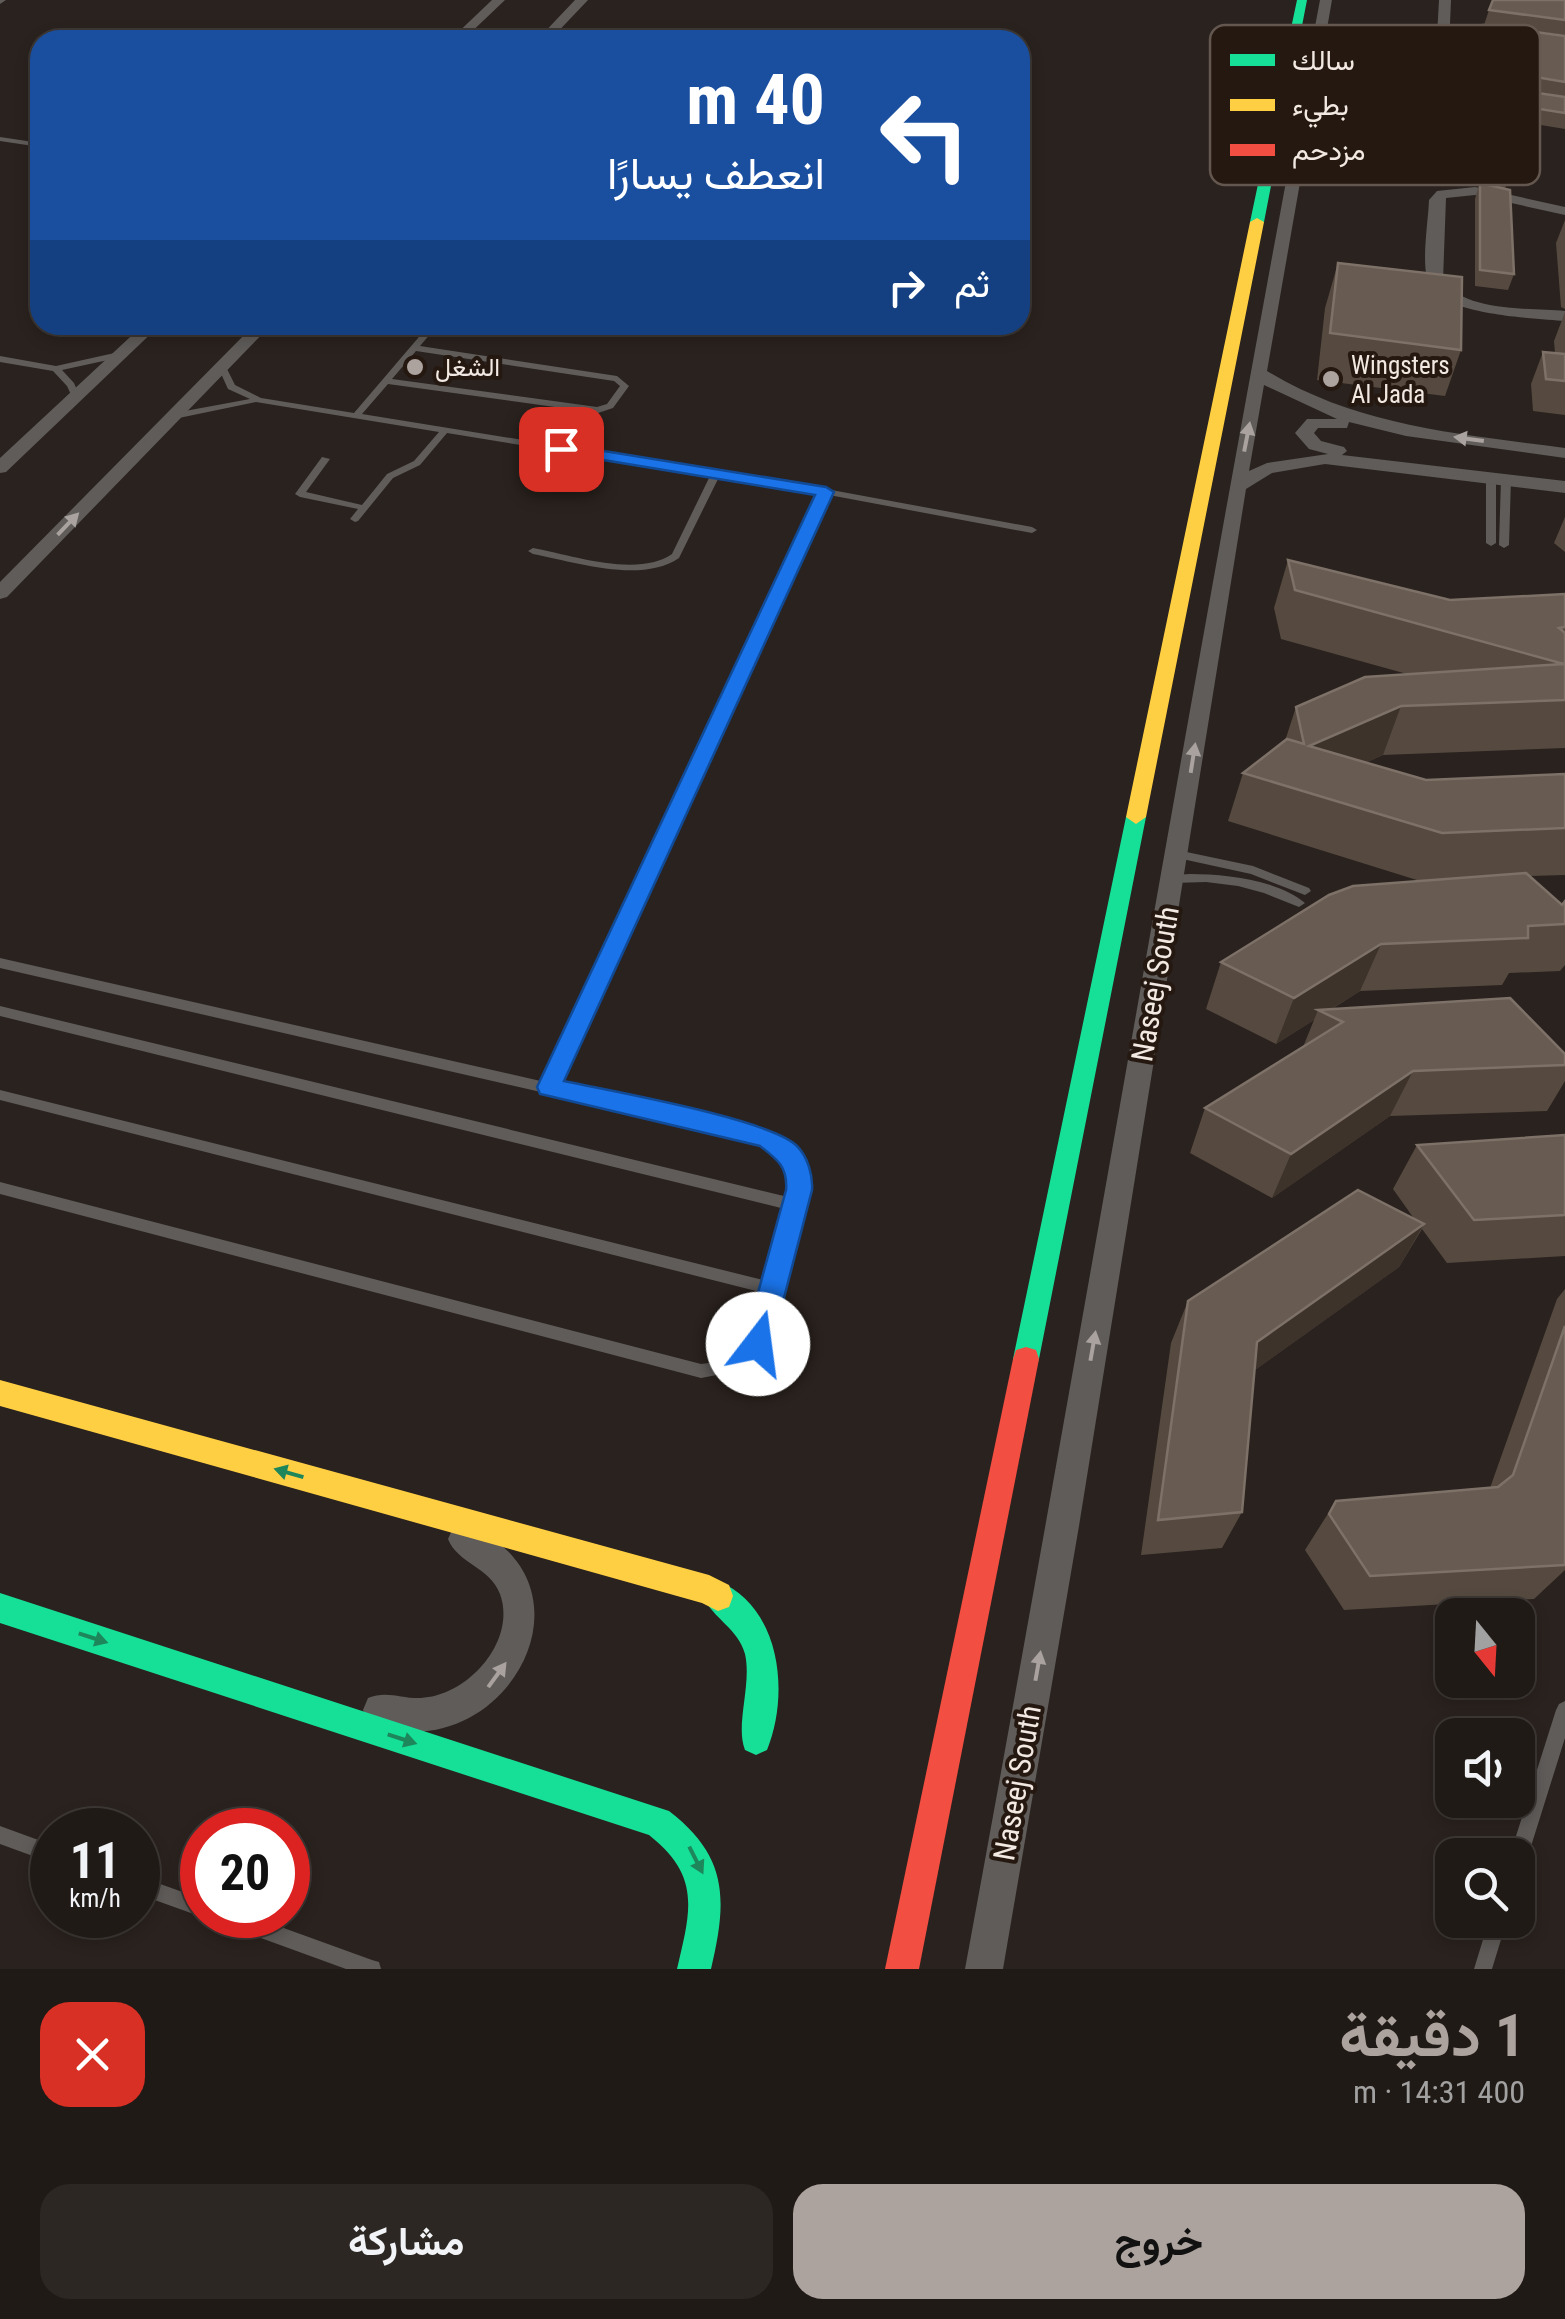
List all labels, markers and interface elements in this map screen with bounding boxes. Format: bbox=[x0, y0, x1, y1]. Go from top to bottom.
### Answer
legend bbox=[1210, 25, 1540, 185]
text: سالك bbox=[1292, 44, 1355, 77]
text: 40 m bbox=[686, 59, 825, 141]
icon: left bbox=[860, 70, 990, 200]
text: بطيء bbox=[1292, 89, 1349, 128]
text: مزدحم bbox=[1292, 134, 1365, 169]
text: انعطف يسارًا bbox=[607, 147, 825, 200]
icon: right bbox=[879, 260, 934, 315]
text: ثم bbox=[954, 262, 990, 306]
place label: Wingsters Al Jada bbox=[1351, 351, 1450, 409]
place label: الشغل bbox=[435, 353, 500, 382]
marker: الشغل bbox=[404, 356, 426, 378]
marker: Wingsters Al Jada bbox=[1320, 368, 1342, 390]
pin bbox=[519, 407, 604, 492]
one-way arrow bbox=[1239, 421, 1255, 452]
icon: arrive bbox=[534, 422, 589, 477]
one-way arrow bbox=[1452, 431, 1484, 447]
one-way arrow bbox=[56, 512, 80, 536]
one-way arrow bbox=[1185, 741, 1201, 773]
street label: Naseej South bbox=[1124, 904, 1186, 1064]
position arrow bbox=[706, 1292, 810, 1396]
one-way arrow bbox=[1086, 1330, 1101, 1361]
one-way arrow bbox=[273, 1465, 304, 1480]
north arrow bbox=[1435, 1598, 1535, 1698]
map controls bbox=[1435, 1598, 1535, 1938]
one-way arrow bbox=[78, 1632, 108, 1647]
one-way arrow bbox=[1031, 1650, 1046, 1681]
one-way arrow bbox=[487, 1662, 506, 1688]
street label: Naseej South bbox=[986, 1703, 1048, 1863]
button: sound bbox=[1435, 1718, 1535, 1818]
one-way arrow bbox=[387, 1732, 417, 1747]
speed limit sign: 20 bbox=[180, 1808, 310, 1938]
text: 11 bbox=[70, 1832, 120, 1890]
button: search bbox=[1435, 1838, 1535, 1938]
one-way arrow bbox=[687, 1846, 704, 1875]
text: km/h bbox=[69, 1884, 121, 1913]
text: 1 دقيقة bbox=[1339, 2000, 1525, 2071]
button: close bbox=[40, 2002, 145, 2107]
text: 400 m · 14:31 bbox=[1353, 2073, 1525, 2111]
button: مشاركة bbox=[40, 2184, 773, 2299]
button: خروج bbox=[793, 2184, 1525, 2299]

